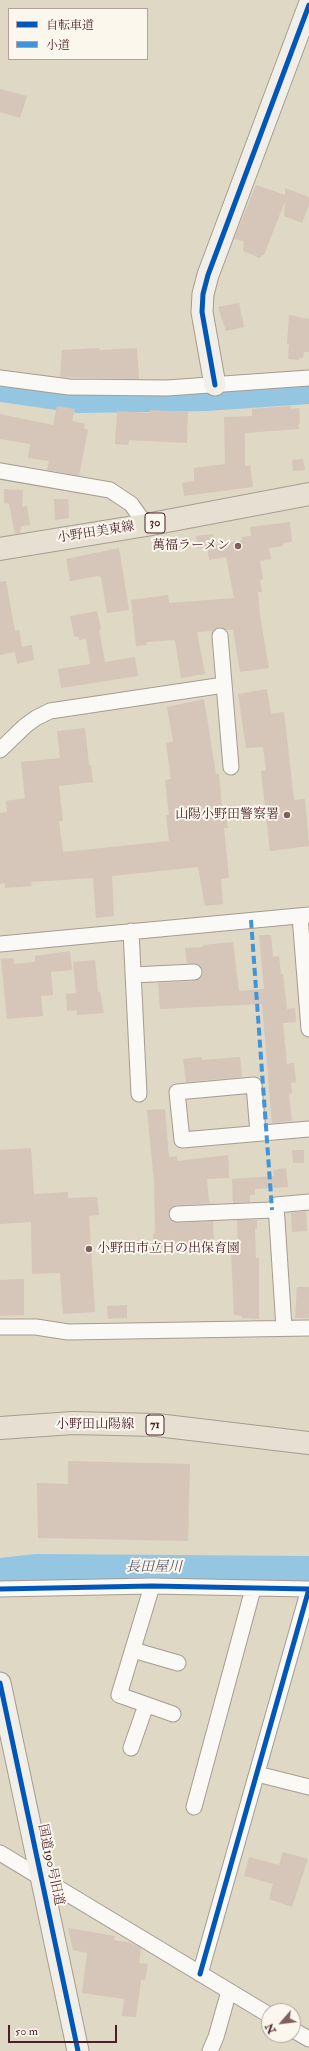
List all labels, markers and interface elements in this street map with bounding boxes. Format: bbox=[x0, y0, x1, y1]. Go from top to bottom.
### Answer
legend bbox=[8, 8, 148, 60]
text: 自転車道 bbox=[46, 18, 94, 33]
text: 小道 bbox=[46, 38, 70, 53]
road number: 30 bbox=[145, 513, 165, 533]
street label: 小野田美東線 bbox=[56, 519, 136, 547]
place label: 萬福ラーメン bbox=[152, 538, 230, 554]
marker: 萬福ラーメン bbox=[233, 541, 243, 551]
place label: 山陽小野田警察署 bbox=[175, 807, 279, 823]
marker: 山陽小野田警察署 bbox=[282, 810, 292, 820]
place label: 小野田市立日の出保育園 bbox=[97, 1241, 240, 1257]
marker: 小野田市立日の出保育園 bbox=[84, 1244, 94, 1254]
road number: 71 bbox=[146, 1415, 164, 1435]
street label: 小野田山陽線 bbox=[56, 1417, 134, 1433]
water label: 長田屋川 bbox=[126, 1560, 182, 1576]
street label: 国道190号旧道 bbox=[34, 1823, 66, 1907]
north arrow bbox=[261, 2003, 301, 2043]
scale bar bbox=[10, 2017, 119, 2043]
text: N bbox=[263, 2021, 279, 2036]
text: 50 m bbox=[15, 2024, 38, 2039]

